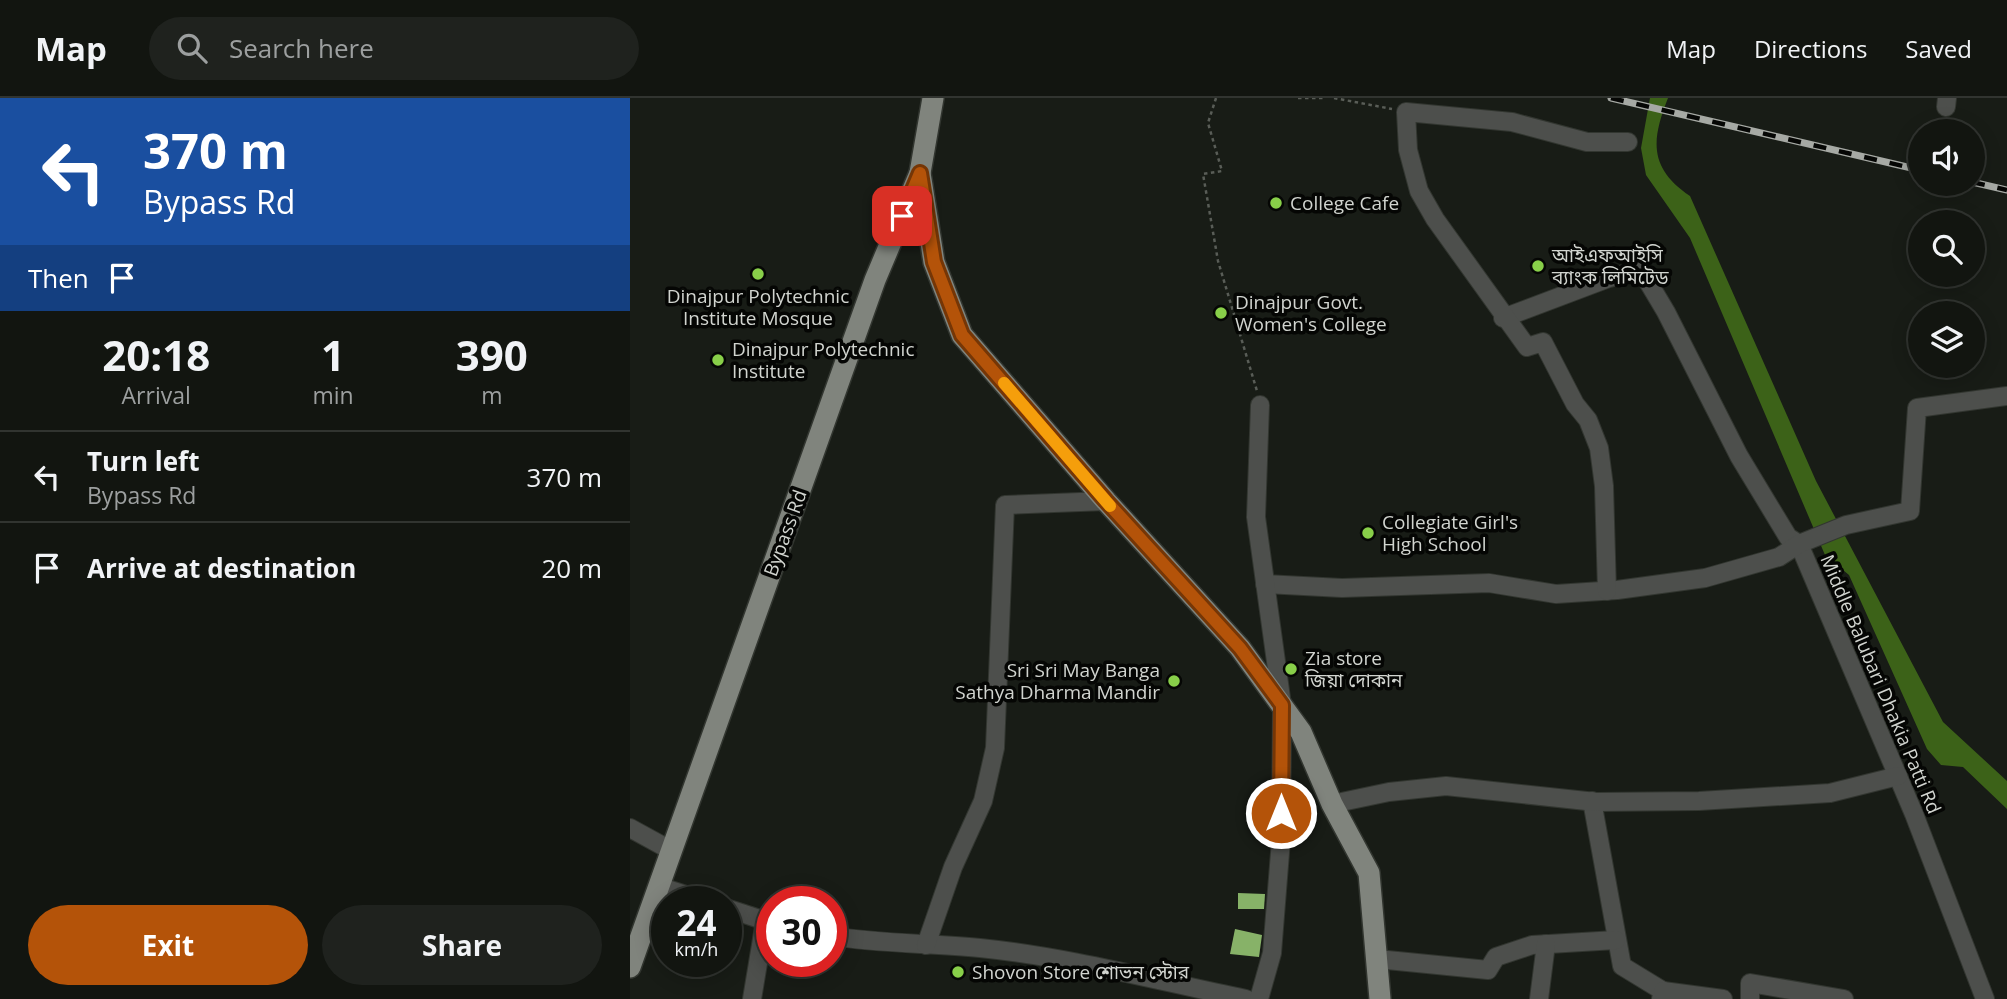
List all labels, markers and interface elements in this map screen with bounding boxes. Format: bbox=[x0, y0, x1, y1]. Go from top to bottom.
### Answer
search box bbox=[149, 17, 639, 80]
text: Map bbox=[35, 26, 107, 71]
icon: search bbox=[173, 29, 211, 67]
text: Search here bbox=[229, 30, 374, 66]
text: Map bbox=[1666, 32, 1716, 65]
text: Directions bbox=[1754, 32, 1867, 65]
text: Saved bbox=[1905, 32, 1972, 65]
text: 370 m bbox=[143, 117, 288, 183]
map controls bbox=[1908, 119, 1985, 378]
button: sound bbox=[1908, 119, 1985, 196]
icon: left bbox=[28, 126, 119, 217]
text: Bypass Rd bbox=[143, 180, 295, 223]
pin bbox=[872, 186, 932, 246]
place label: College Cafe bbox=[1290, 190, 1399, 216]
marker: College Cafe bbox=[1268, 195, 1284, 211]
icon: arrive bbox=[883, 197, 921, 235]
button: search bbox=[1908, 210, 1985, 287]
place label: আইএফআইসি ব্যাংক লিমিটেড bbox=[1551, 242, 1669, 290]
marker: আইএফআইসি ব্যাংক লিমিটেড bbox=[1530, 258, 1546, 274]
icon: arrive bbox=[103, 259, 141, 297]
text: Then bbox=[28, 260, 89, 296]
marker: Dinajpur Polytechnic Institute Mosque bbox=[750, 266, 766, 282]
place label: Dinajpur Polytechnic Institute Mosque bbox=[667, 283, 849, 331]
place label: Dinajpur Govt. Women's College bbox=[1235, 289, 1387, 337]
button: layers bbox=[1908, 301, 1985, 378]
marker: Dinajpur Govt. Women's College bbox=[1213, 305, 1229, 321]
text: 20:18 bbox=[102, 326, 210, 383]
text: 1 bbox=[321, 326, 345, 383]
text: 390 bbox=[456, 326, 528, 383]
place label: Dinajpur Polytechnic Institute bbox=[732, 336, 915, 384]
marker: Dinajpur Polytechnic Institute bbox=[710, 352, 726, 368]
text: Arrival bbox=[122, 379, 191, 411]
text: min bbox=[312, 379, 354, 411]
text: m bbox=[481, 379, 502, 411]
text: Turn left bbox=[87, 443, 199, 479]
icon: left bbox=[28, 458, 66, 496]
text: 370 m bbox=[527, 459, 602, 495]
text: Bypass Rd bbox=[87, 479, 196, 511]
street label: Bypass Rd bbox=[757, 486, 813, 580]
place label: Collegiate Girl's High School bbox=[1382, 509, 1518, 557]
marker: Collegiate Girl's High School bbox=[1360, 525, 1376, 541]
icon: arrive bbox=[28, 549, 66, 587]
text: Arrive at destination bbox=[87, 550, 356, 586]
text: 20 m bbox=[541, 550, 602, 586]
street label: Middle Balubari Dhakia Patti Rd bbox=[1814, 550, 1948, 818]
place label: Zia store জিয়া দোকান bbox=[1304, 645, 1403, 693]
place label: Sri Sri May Banga Sathya Dharma Mandir bbox=[955, 657, 1160, 705]
marker: Zia store জিয়া দোকান bbox=[1283, 661, 1299, 677]
marker: Sri Sri May Banga Sathya Dharma Mandir bbox=[1166, 673, 1182, 689]
position arrow bbox=[1244, 776, 1318, 850]
speed limit sign: 30 bbox=[756, 886, 847, 977]
text: 24 bbox=[676, 899, 717, 946]
button: Exit bbox=[28, 905, 308, 985]
button: Share bbox=[322, 905, 602, 985]
text: km/h bbox=[675, 937, 718, 961]
place label: Shovon Store শোভন স্টোর bbox=[972, 959, 1190, 985]
marker: Shovon Store শোভন স্টোর bbox=[950, 964, 966, 980]

